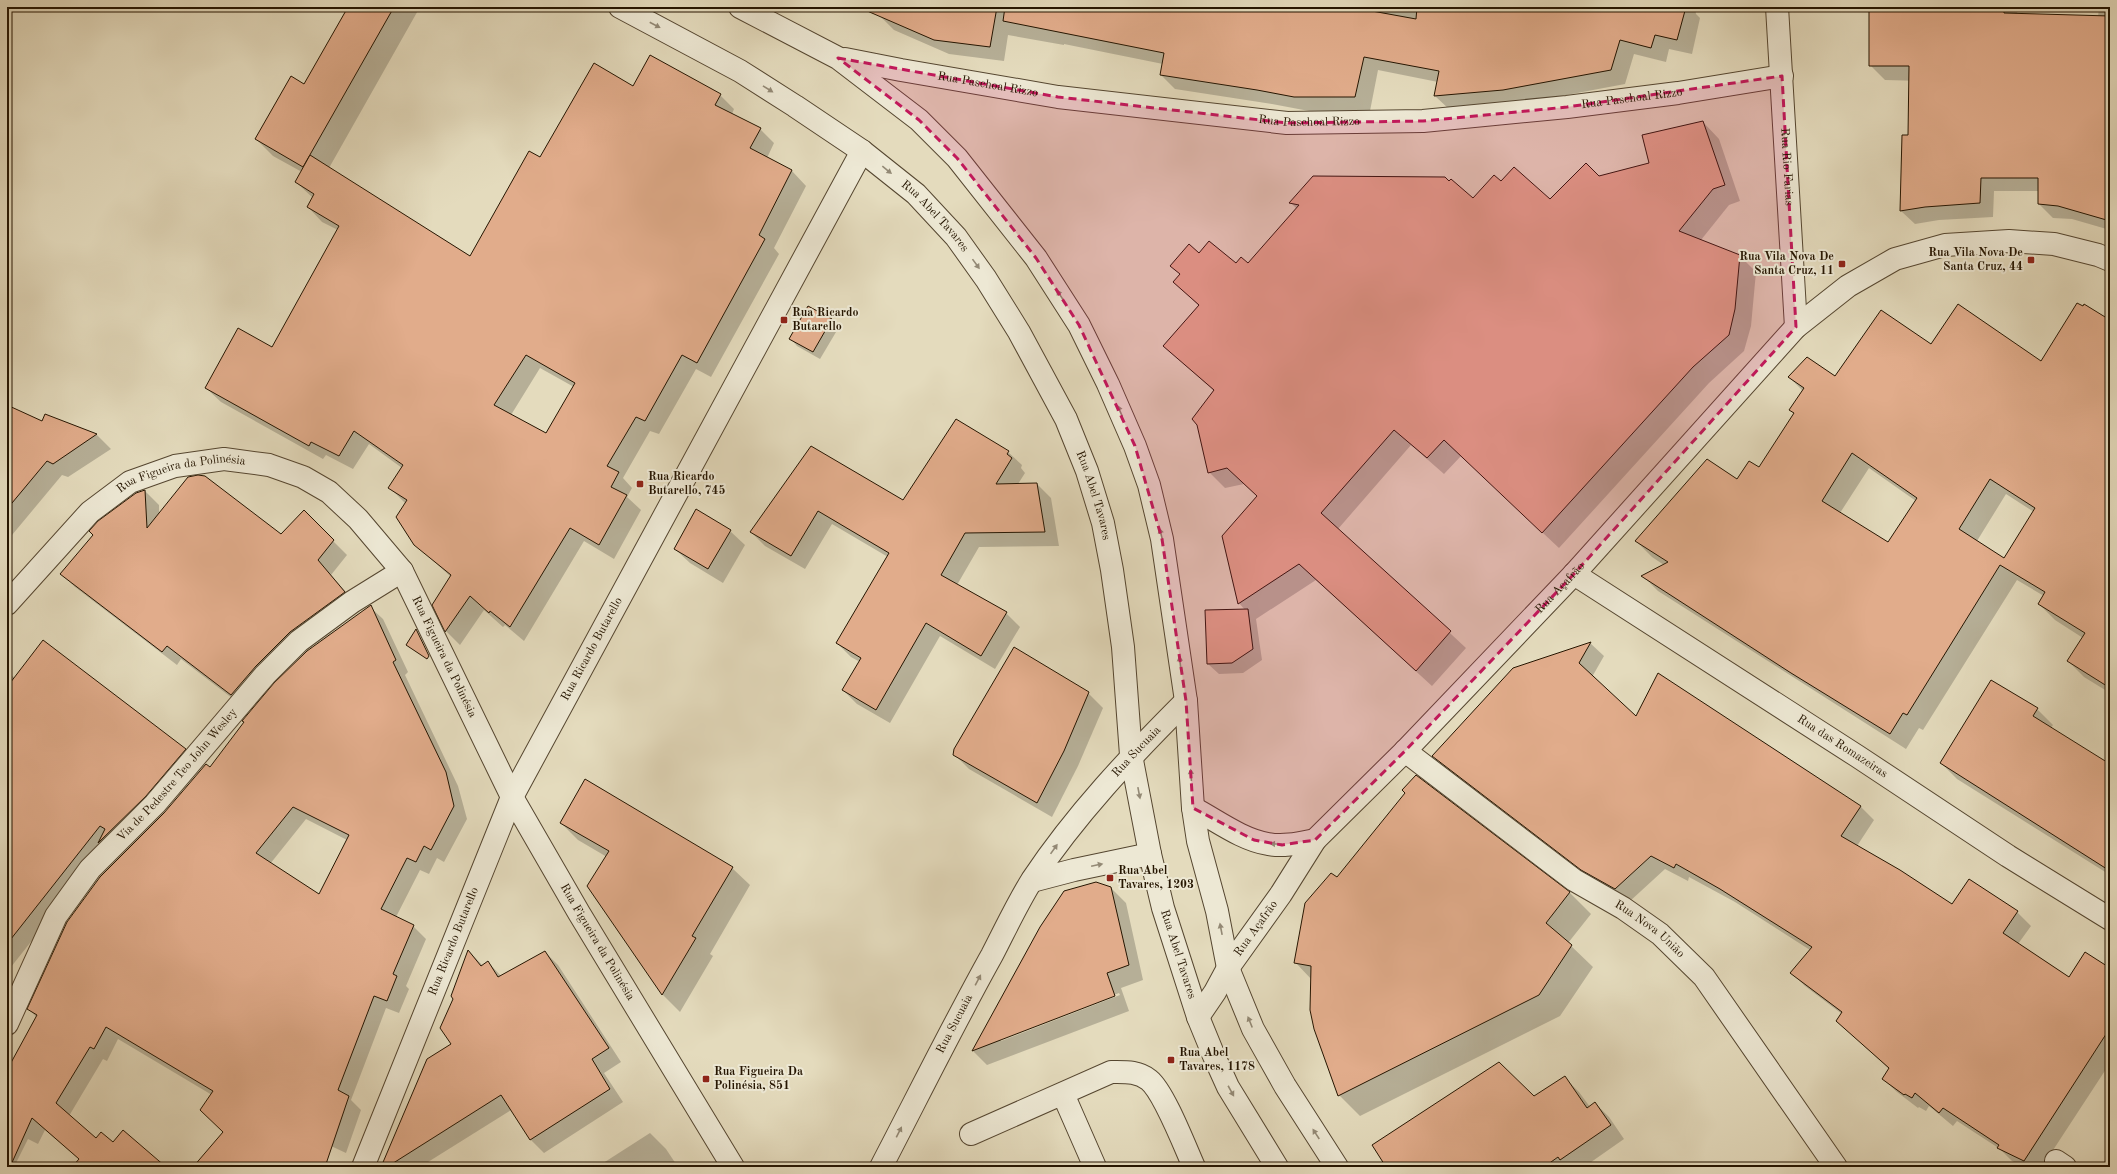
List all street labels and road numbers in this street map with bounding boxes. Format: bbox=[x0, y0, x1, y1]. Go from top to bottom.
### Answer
street label: Rua Paschoal Rizzo bbox=[936, 70, 1039, 99]
street label: Rua Paschoal Rizzo bbox=[1581, 86, 1683, 111]
street label: Rua Paschoal Rizzo bbox=[1258, 114, 1360, 129]
street label: Rua Rio Farias bbox=[1778, 127, 1795, 206]
street label: Rua Abel Tavares bbox=[899, 178, 971, 254]
street label: Rua Abel Tavares bbox=[1074, 449, 1112, 541]
street label: Rua Figueira da Polinésia bbox=[115, 453, 246, 496]
street label: Rua Açafrão bbox=[1533, 560, 1587, 616]
street label: Rua Figueira da Polinésia bbox=[409, 594, 479, 720]
street label: Rua Ricardo Butarello bbox=[559, 595, 625, 703]
street label: Via de Pedestre Teo John Wesley bbox=[115, 706, 240, 844]
street label: Rua das Romazeiras bbox=[1795, 713, 1890, 780]
street label: Rua Sucuaia bbox=[1110, 724, 1163, 780]
street label: Rua Figueira da Polinésia bbox=[558, 882, 637, 1003]
street label: Rua Ricardo Butarello bbox=[427, 886, 481, 997]
street label: Rua Açafrão bbox=[1232, 898, 1280, 959]
street label: Rua Nova União bbox=[1612, 898, 1687, 960]
street label: Rua Abel Tavares bbox=[1158, 908, 1198, 1000]
street label: Rua Sucuaia bbox=[934, 992, 975, 1056]

